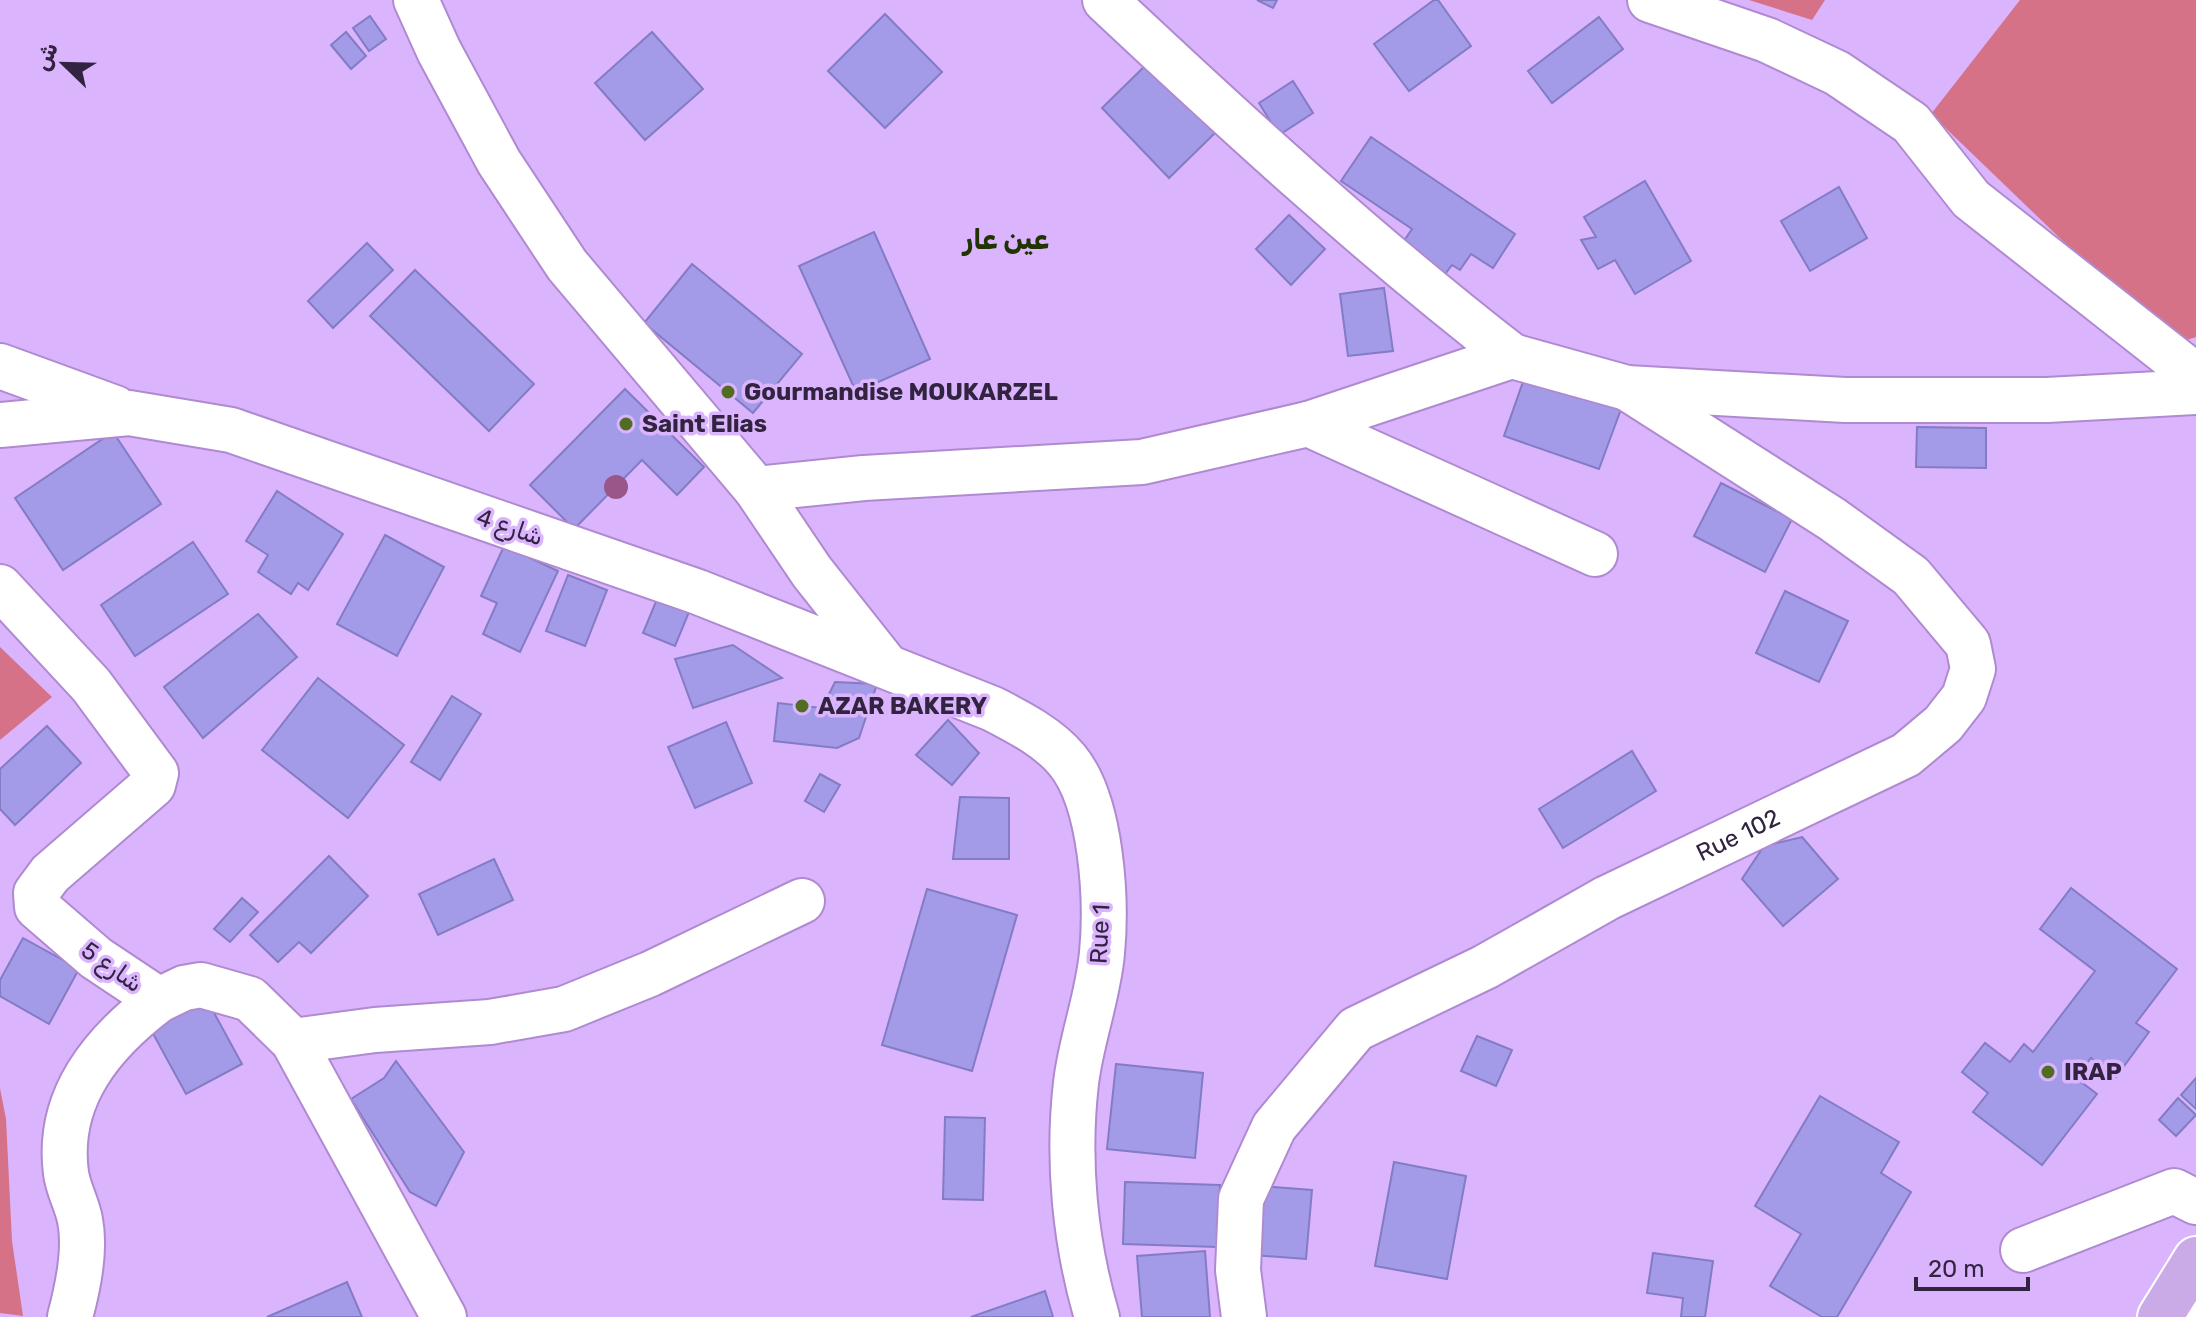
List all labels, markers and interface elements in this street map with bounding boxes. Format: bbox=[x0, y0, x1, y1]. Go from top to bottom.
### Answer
north arrow bbox=[24, 24, 104, 104]
text: ش bbox=[28, 38, 64, 74]
district label: عين عار bbox=[961, 223, 1049, 256]
place label: Gourmandise MOUKARZEL bbox=[744, 378, 1058, 406]
marker: Gourmandise MOUKARZEL bbox=[719, 383, 737, 401]
place label: Saint Elias bbox=[642, 410, 767, 438]
marker: Saint Elias bbox=[617, 415, 635, 433]
street label: شارع 4 bbox=[472, 503, 547, 553]
place label: AZAR BAKERY bbox=[818, 692, 987, 720]
marker: AZAR BAKERY bbox=[793, 697, 811, 715]
street label: Rue 102 bbox=[1692, 803, 1784, 867]
street label: Rue 1 bbox=[1084, 903, 1116, 965]
street label: شارع 5 bbox=[75, 936, 148, 1000]
place label: IRAP bbox=[2064, 1058, 2122, 1086]
marker: IRAP bbox=[2039, 1063, 2057, 1081]
scale bar bbox=[1916, 1241, 2028, 1291]
text: 20 m bbox=[1928, 1255, 1985, 1283]

